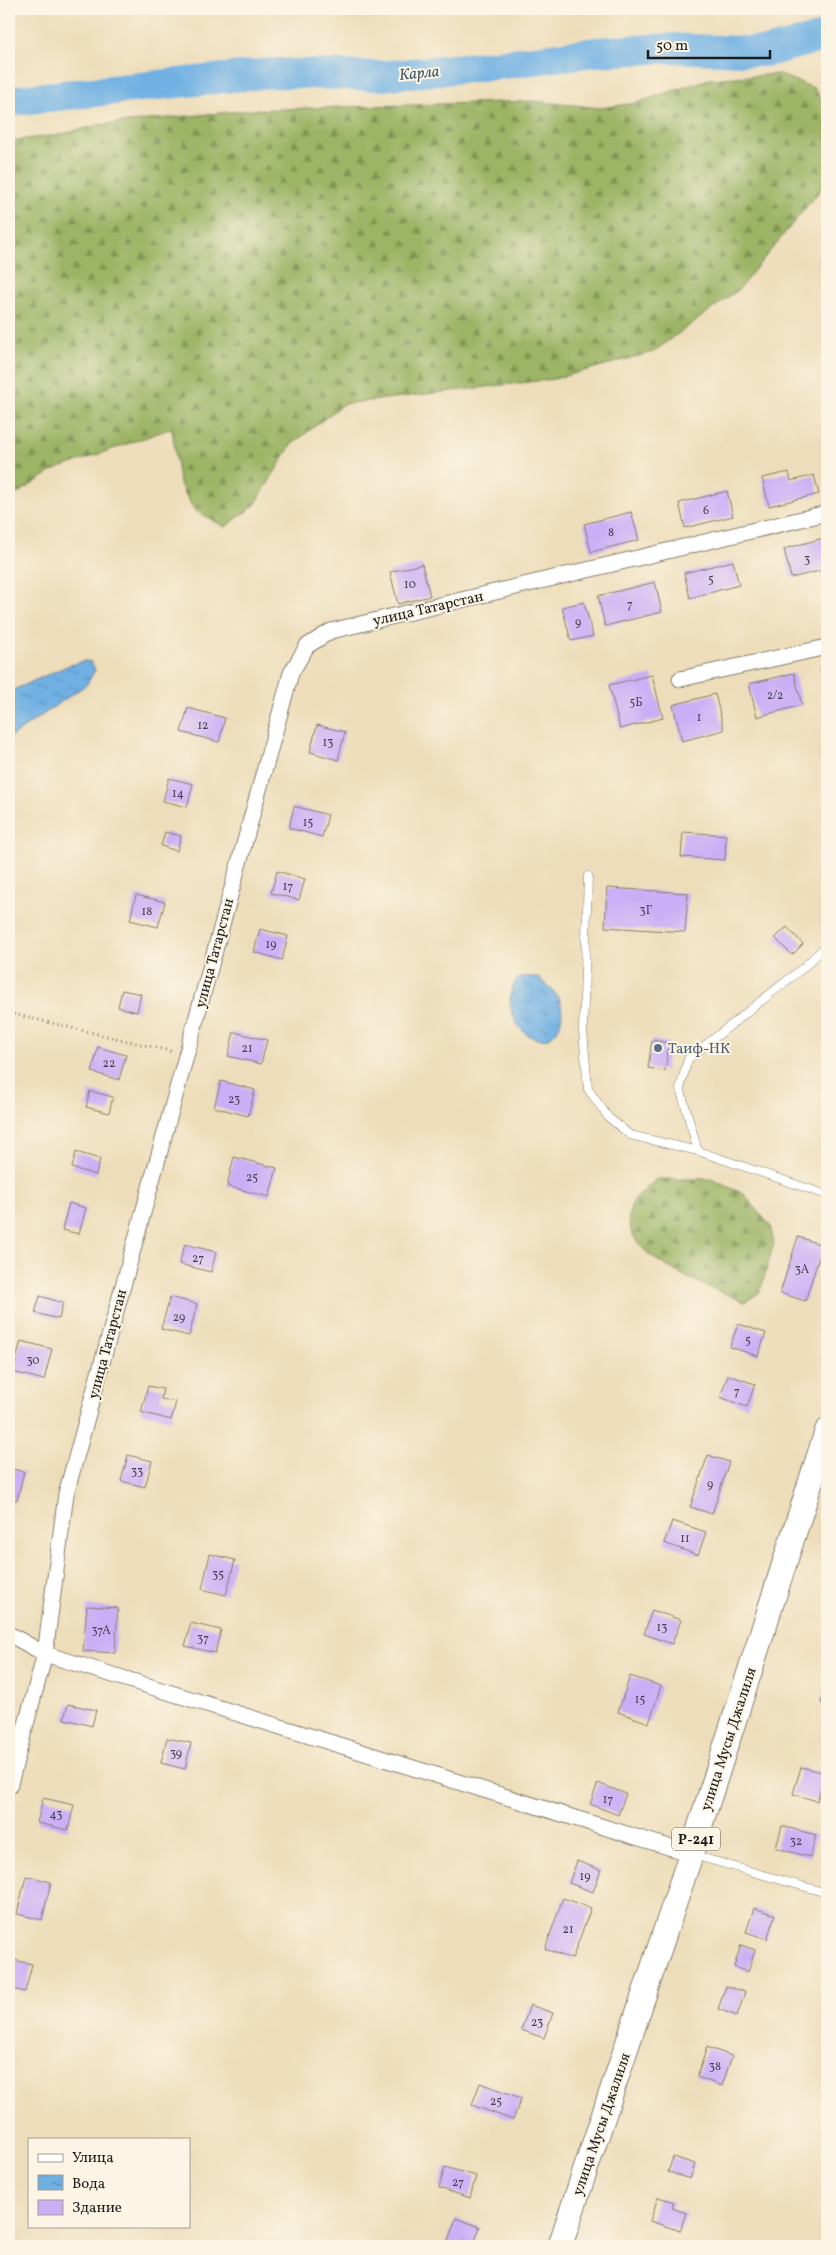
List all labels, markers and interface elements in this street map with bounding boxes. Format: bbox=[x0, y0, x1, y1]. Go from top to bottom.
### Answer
scale bar bbox=[648, 28, 771, 60]
text: 50 m bbox=[656, 36, 688, 57]
water label: Карла bbox=[398, 61, 441, 87]
house number: 6 bbox=[703, 503, 709, 519]
house number: 8 bbox=[608, 525, 614, 541]
house number: 3 bbox=[804, 552, 810, 568]
house number: 5 bbox=[708, 572, 714, 588]
house number: 10 bbox=[404, 577, 416, 593]
street label: улица Татарстан bbox=[371, 587, 486, 632]
house number: 7 bbox=[627, 597, 633, 613]
house number: 9 bbox=[575, 615, 581, 631]
house number: 2/2 bbox=[767, 688, 783, 704]
house number: 5Б bbox=[629, 695, 643, 711]
house number: 1 bbox=[697, 710, 701, 726]
house number: 12 bbox=[197, 718, 209, 734]
house number: 13 bbox=[323, 735, 333, 751]
house number: 14 bbox=[172, 786, 184, 802]
house number: 15 bbox=[303, 815, 313, 831]
house number: 17 bbox=[283, 879, 293, 895]
street label: улица Татарстан bbox=[191, 896, 240, 1011]
house number: 3Г bbox=[640, 903, 653, 919]
house number: 18 bbox=[142, 904, 152, 920]
house number: 19 bbox=[266, 937, 276, 953]
place label: Таиф-НК bbox=[668, 1039, 730, 1060]
house number: 21 bbox=[241, 1041, 253, 1057]
marker: Таиф-НК bbox=[652, 1042, 664, 1054]
house number: 22 bbox=[103, 1056, 115, 1072]
house number: 23 bbox=[228, 1092, 240, 1108]
house number: 25 bbox=[246, 1170, 258, 1186]
house number: 27 bbox=[192, 1251, 204, 1267]
house number: 3А bbox=[795, 1262, 810, 1278]
street label: улица Татарстан bbox=[84, 1287, 133, 1402]
house number: 29 bbox=[173, 1310, 185, 1326]
house number: 5 bbox=[745, 1333, 751, 1349]
house number: 30 bbox=[26, 1353, 40, 1369]
house number: 7 bbox=[734, 1384, 740, 1400]
house number: 33 bbox=[131, 1464, 143, 1480]
house number: 9 bbox=[707, 1477, 713, 1493]
house number: 11 bbox=[680, 1531, 690, 1547]
house number: 35 bbox=[212, 1567, 224, 1583]
house number: 13 bbox=[657, 1620, 667, 1636]
house number: 37А bbox=[91, 1623, 111, 1639]
house number: 37 bbox=[197, 1631, 209, 1647]
street label: улица Мусы Джалиля bbox=[696, 1665, 763, 1814]
house number: 15 bbox=[635, 1692, 645, 1708]
house number: 39 bbox=[170, 1746, 182, 1762]
house number: 17 bbox=[603, 1792, 613, 1808]
house number: 43 bbox=[50, 1807, 62, 1823]
road number: Р-241 bbox=[672, 1828, 720, 1850]
house number: 32 bbox=[790, 1834, 802, 1850]
house number: 19 bbox=[580, 1869, 590, 1885]
house number: 21 bbox=[562, 1922, 574, 1938]
house number: 23 bbox=[531, 2015, 543, 2031]
street label: улица Мусы Джалиля bbox=[568, 2050, 637, 2199]
house number: 38 bbox=[709, 2059, 721, 2075]
house number: 25 bbox=[490, 2094, 502, 2110]
legend bbox=[28, 2138, 190, 2228]
text: Улица bbox=[72, 2148, 114, 2169]
text: Вода bbox=[72, 2174, 105, 2195]
house number: 27 bbox=[452, 2175, 464, 2191]
text: Здание bbox=[72, 2198, 122, 2219]

